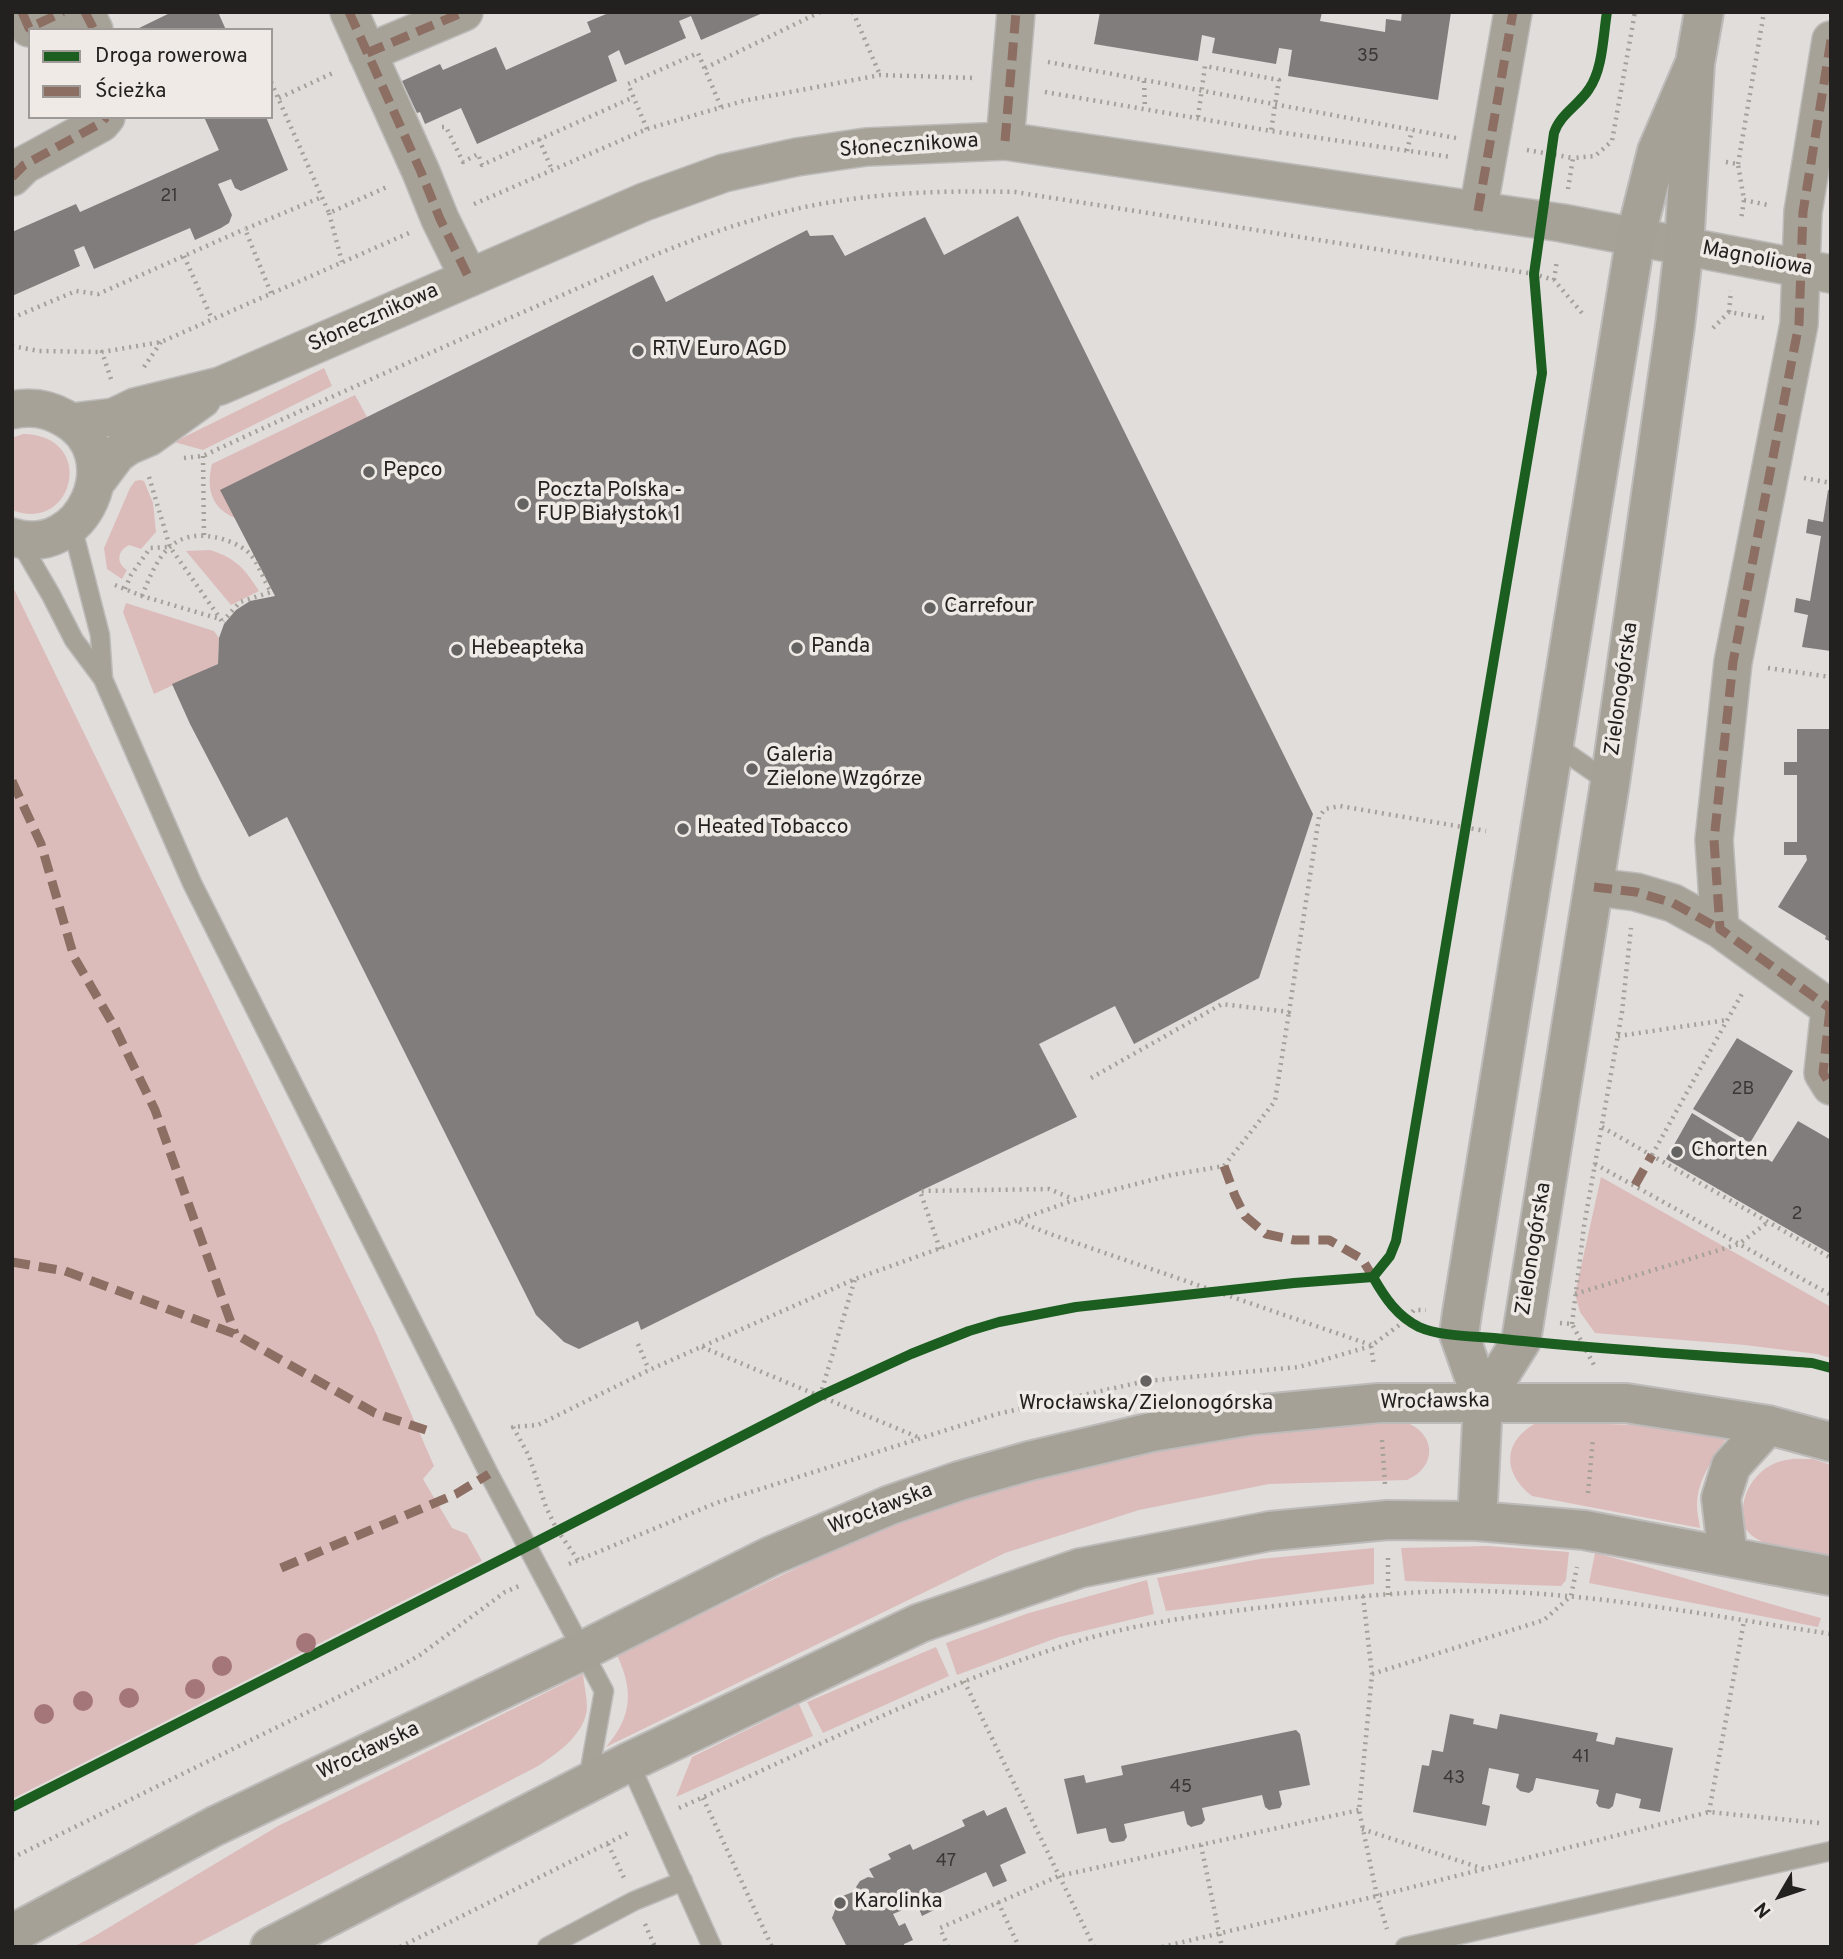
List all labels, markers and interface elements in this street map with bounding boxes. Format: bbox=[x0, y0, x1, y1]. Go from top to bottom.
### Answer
legend bbox=[28, 28, 273, 119]
text: Droga rowerowa bbox=[95, 43, 248, 70]
house number: 35 bbox=[1357, 46, 1379, 68]
text: Ścieżka bbox=[95, 78, 166, 105]
street label: Słonecznikowa bbox=[839, 130, 979, 164]
house number: 21 bbox=[160, 186, 178, 208]
street label: Magnoliowa bbox=[1700, 237, 1814, 283]
street label: Słonecznikowa bbox=[305, 279, 443, 359]
place label: RTV Euro AGD bbox=[652, 338, 787, 364]
marker: RTV Euro AGD bbox=[630, 343, 646, 359]
place label: Pepco bbox=[383, 459, 442, 485]
marker: Pepco bbox=[361, 464, 377, 480]
place label: Poczta Polska - FUP Białystok 1 bbox=[537, 479, 682, 529]
marker: Poczta Polska - FUP Białystok 1 bbox=[515, 496, 531, 512]
place label: Carrefour bbox=[944, 595, 1034, 621]
marker: Carrefour bbox=[922, 600, 938, 616]
street label: Zielonogórska bbox=[1601, 621, 1645, 757]
place label: Panda bbox=[811, 635, 870, 661]
place label: Hebeapteka bbox=[471, 637, 584, 663]
marker: Panda bbox=[789, 640, 805, 656]
marker: Hebeapteka bbox=[449, 642, 465, 658]
place label: Galeria Zielone Wzgórze bbox=[766, 744, 922, 794]
marker: Galeria Zielone Wzgórze bbox=[744, 761, 760, 777]
place label: Heated Tobacco bbox=[697, 816, 848, 842]
marker: Heated Tobacco bbox=[675, 821, 691, 837]
house number: 2B bbox=[1732, 1079, 1754, 1101]
place label: Chorten bbox=[1691, 1139, 1768, 1165]
marker: Chorten bbox=[1669, 1144, 1685, 1160]
street label: Zielonogórska bbox=[1512, 1181, 1558, 1317]
house number: 2 bbox=[1791, 1204, 1803, 1226]
marker: Wrocławska/Zielonogórska bbox=[1138, 1373, 1154, 1389]
street label: Wrocławska bbox=[1380, 1389, 1490, 1417]
place label: Wrocławska/Zielonogórska bbox=[1019, 1392, 1273, 1418]
street label: Wrocławska bbox=[825, 1479, 937, 1541]
street label: Wrocławska bbox=[314, 1717, 424, 1787]
house number: 41 bbox=[1572, 1747, 1590, 1769]
house number: 43 bbox=[1443, 1768, 1465, 1790]
house number: 45 bbox=[1170, 1777, 1192, 1799]
house number: 47 bbox=[936, 1851, 956, 1873]
north arrow bbox=[1745, 1861, 1815, 1931]
place label: Karolinka bbox=[854, 1890, 943, 1916]
marker: Karolinka bbox=[832, 1895, 848, 1911]
text: N bbox=[1750, 1896, 1777, 1922]

